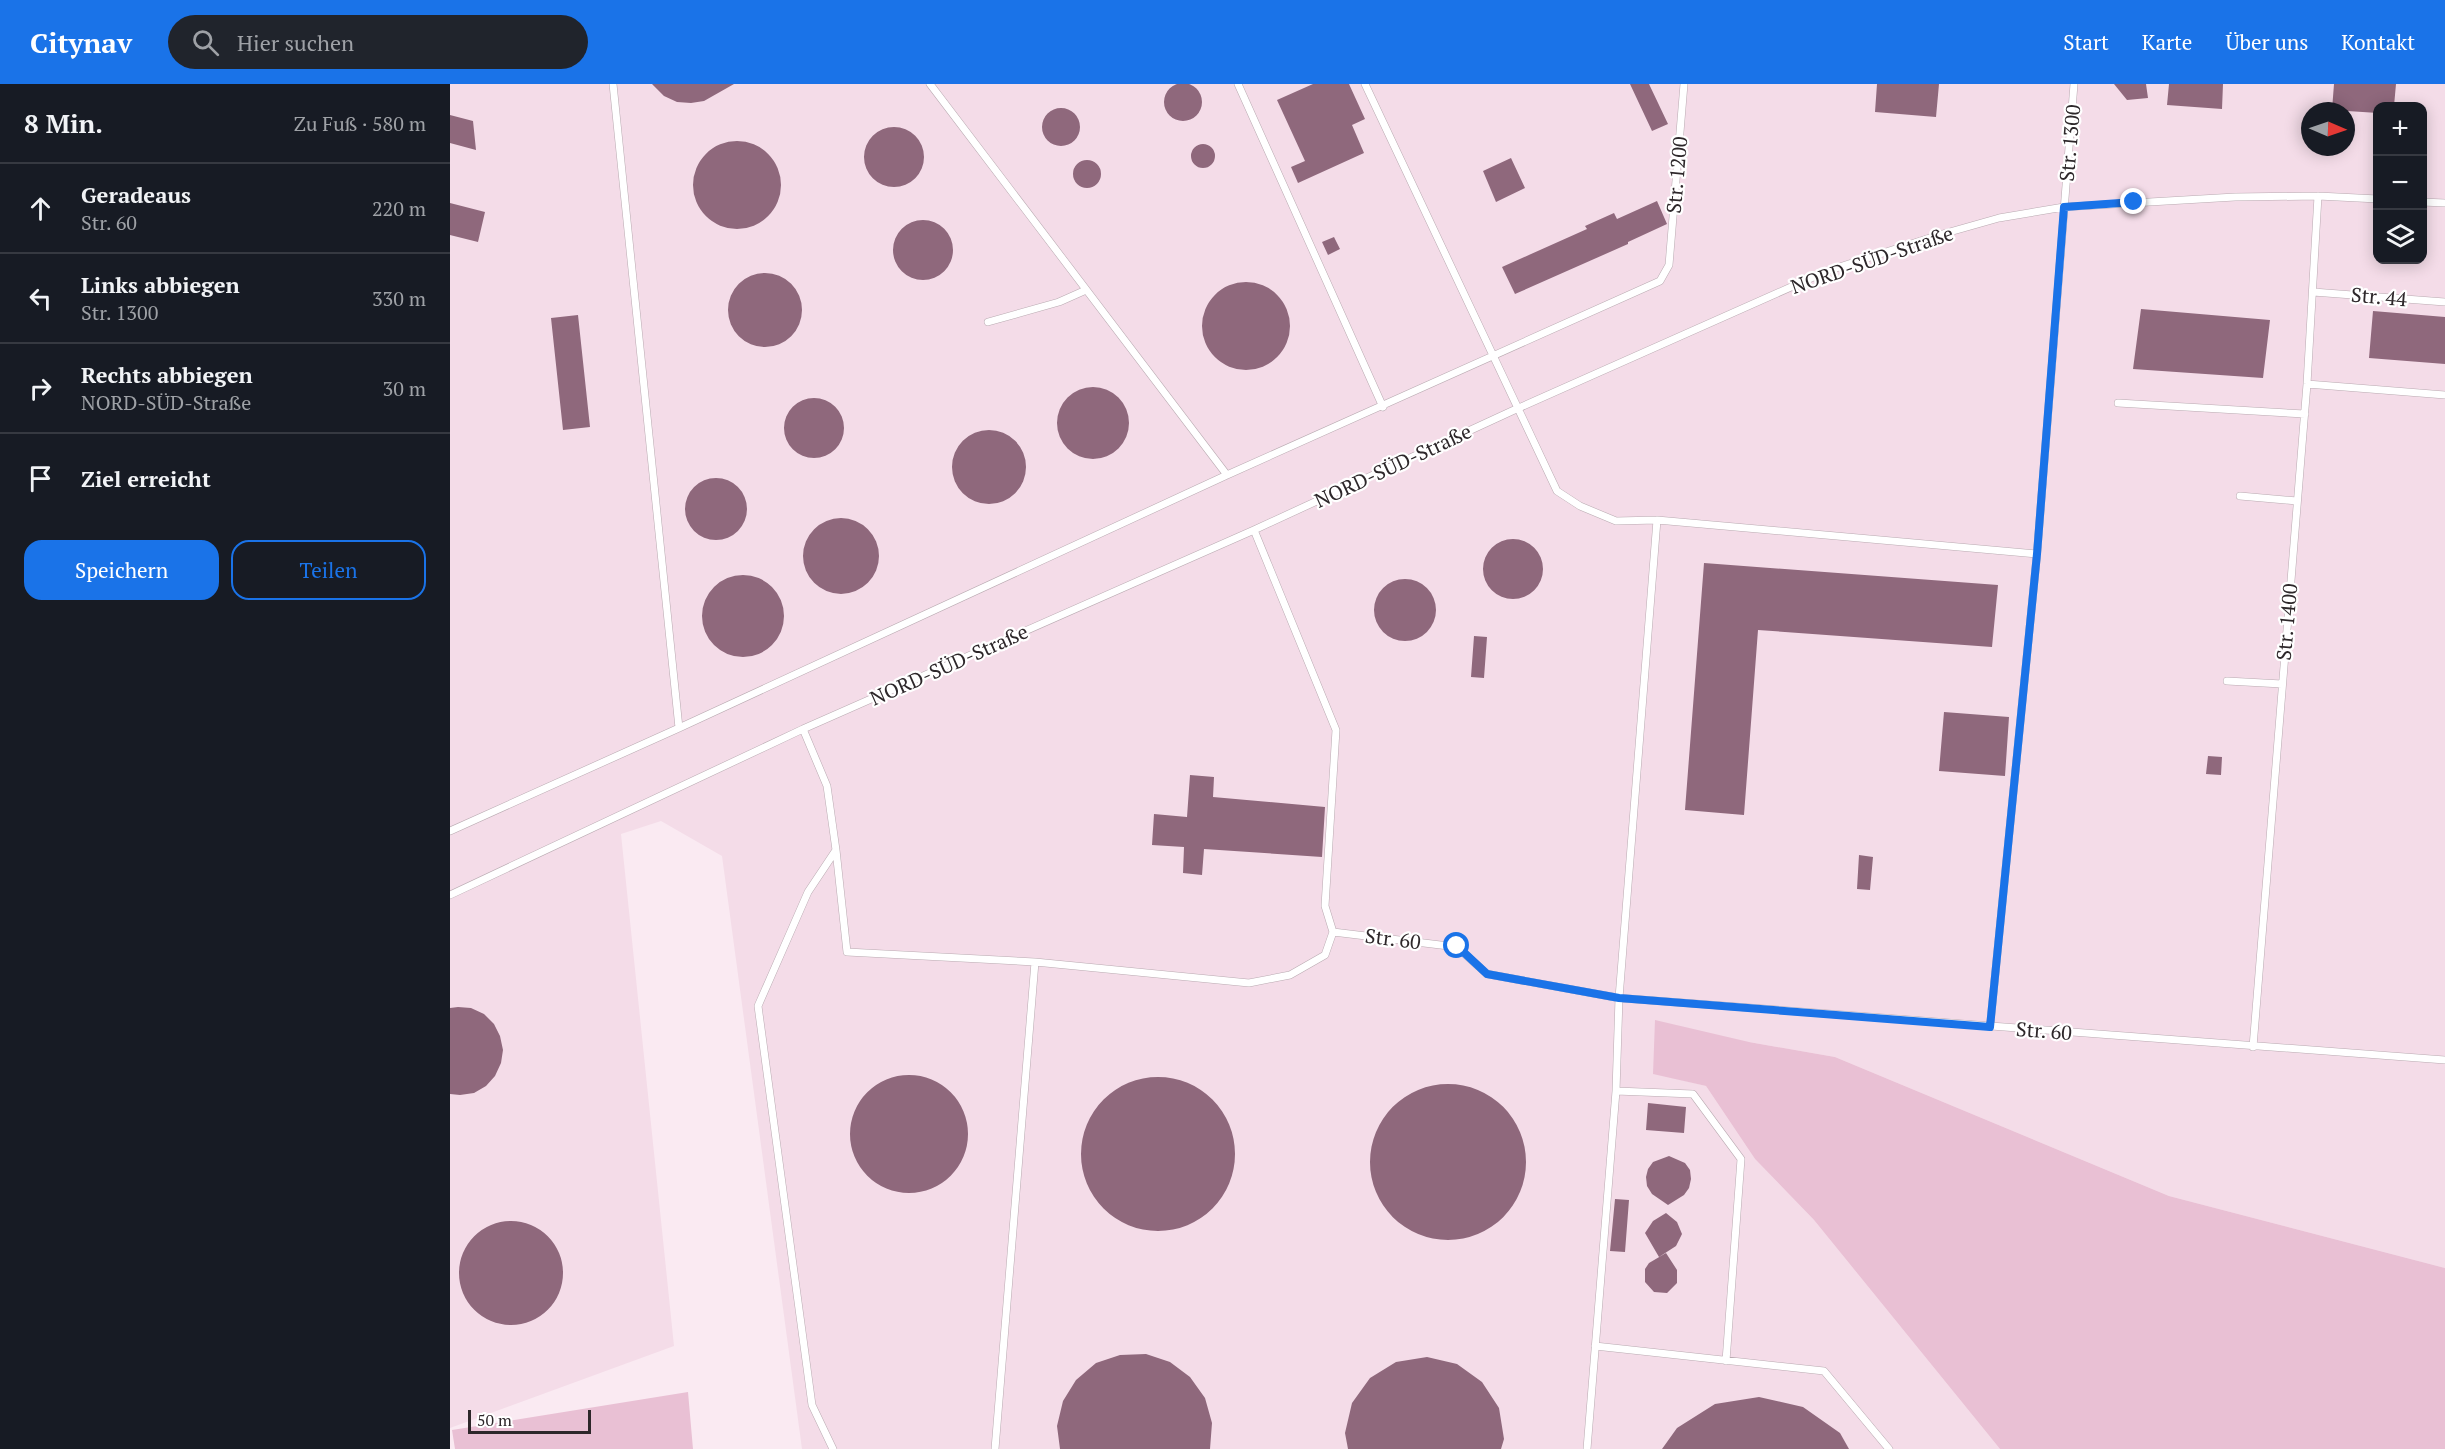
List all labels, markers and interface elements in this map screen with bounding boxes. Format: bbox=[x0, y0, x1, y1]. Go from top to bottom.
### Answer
search box bbox=[168, 15, 588, 69]
text: Citynav bbox=[30, 24, 132, 61]
icon: search bbox=[189, 26, 222, 59]
text: Hier suchen bbox=[237, 28, 354, 57]
text: Start bbox=[2063, 28, 2109, 56]
text: Karte bbox=[2142, 28, 2192, 56]
text: Über uns bbox=[2225, 28, 2308, 56]
text: Kontakt bbox=[2341, 28, 2415, 56]
north arrow bbox=[2301, 102, 2355, 156]
map controls bbox=[2373, 102, 2427, 264]
button: + bbox=[2373, 102, 2427, 156]
street label: Str. 1300 bbox=[2053, 103, 2086, 183]
text: 8 Min. bbox=[24, 106, 103, 140]
text: Zu Fuß · 580 m bbox=[294, 110, 426, 137]
street label: Str. 1200 bbox=[1660, 135, 1693, 215]
button: − bbox=[2373, 156, 2427, 210]
text: Geradeaus bbox=[81, 180, 191, 209]
route end bbox=[2120, 188, 2146, 214]
icon: ahead bbox=[24, 192, 57, 225]
text: 220 m bbox=[372, 195, 426, 222]
text: Str. 60 bbox=[81, 209, 137, 236]
button: layers bbox=[2373, 210, 2427, 264]
street label: NORD-SÜD-Straße bbox=[1787, 219, 1957, 300]
text: Links abbiegen bbox=[81, 270, 240, 299]
street label: Str. 44 bbox=[2350, 281, 2408, 312]
icon: left bbox=[24, 282, 57, 315]
text: 330 m bbox=[372, 285, 426, 312]
text: Str. 1300 bbox=[81, 299, 158, 326]
text: Rechts abbiegen bbox=[81, 360, 253, 389]
icon: right bbox=[24, 372, 57, 405]
text: 30 m bbox=[383, 375, 426, 402]
text: NORD-SÜD-Straße bbox=[81, 389, 251, 416]
street label: NORD-SÜD-Straße bbox=[1310, 417, 1476, 514]
icon: arrive bbox=[24, 462, 57, 495]
text: Ziel erreicht bbox=[81, 464, 211, 493]
button: Speichern bbox=[24, 540, 219, 600]
button: Teilen bbox=[231, 540, 426, 600]
street label: Str. 1400 bbox=[2270, 582, 2303, 662]
street label: NORD-SÜD-Straße bbox=[865, 618, 1032, 712]
street label: Str. 60 bbox=[1364, 922, 1422, 955]
route start bbox=[1443, 932, 1469, 958]
street label: Str. 60 bbox=[2015, 1015, 2073, 1046]
scale bar bbox=[468, 1407, 591, 1434]
text: 50 m bbox=[477, 1409, 512, 1431]

